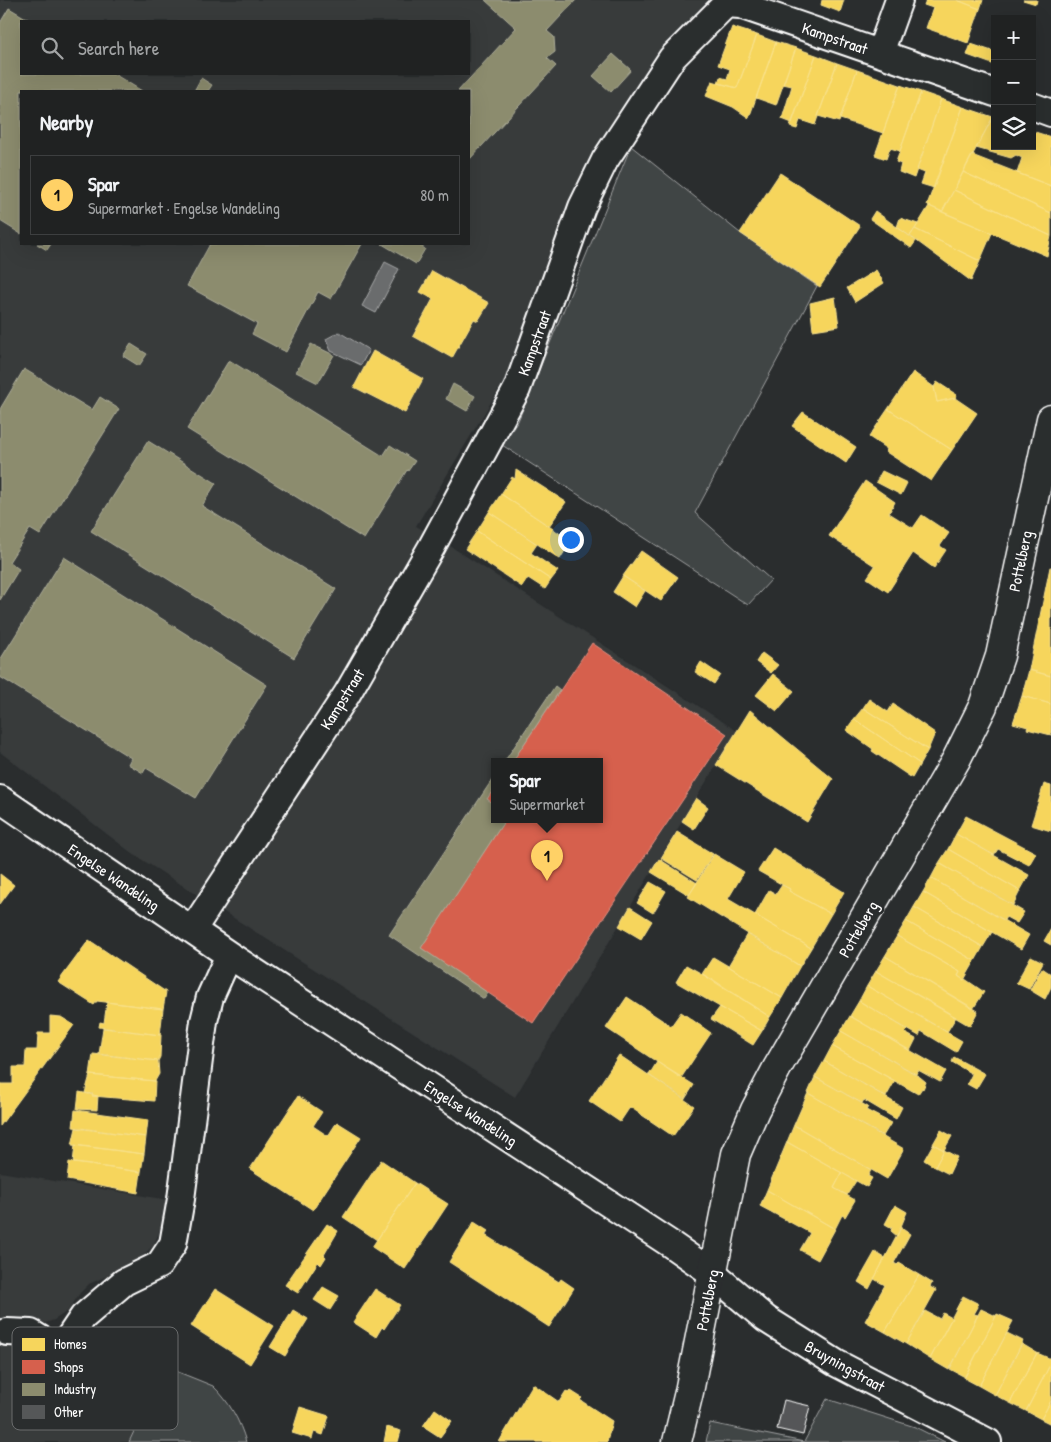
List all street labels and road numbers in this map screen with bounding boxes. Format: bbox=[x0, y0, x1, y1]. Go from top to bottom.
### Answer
street label: Kampstraat bbox=[799, 16, 871, 60]
street label: Kampstraat bbox=[512, 307, 556, 379]
street label: Pottelberg bbox=[1003, 528, 1037, 594]
street label: Kampstraat bbox=[315, 664, 370, 734]
street label: Engelse Wandeling bbox=[64, 838, 164, 916]
street label: Pottelberg bbox=[833, 897, 883, 961]
street label: Engelse Wandeling bbox=[420, 1075, 522, 1151]
street label: Pottelberg bbox=[690, 1267, 724, 1333]
street label: Bruyningstraat bbox=[801, 1335, 889, 1397]

